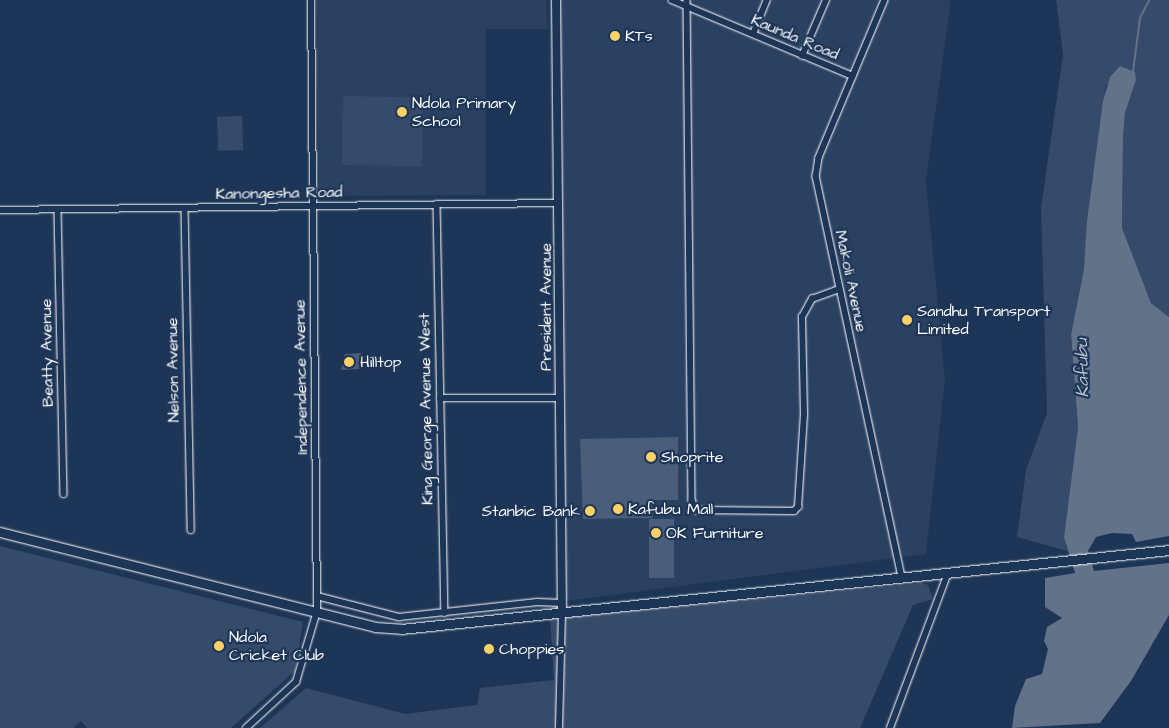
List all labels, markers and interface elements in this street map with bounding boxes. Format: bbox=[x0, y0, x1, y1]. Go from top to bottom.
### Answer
street label: Kaunda Road bbox=[748, 10, 842, 64]
place label: KTs bbox=[625, 26, 653, 46]
marker: KTs bbox=[609, 30, 621, 42]
place label: Ndola Primary School bbox=[412, 93, 516, 131]
marker: Ndola Primary School bbox=[396, 106, 408, 118]
street label: Kanongesha Road bbox=[215, 182, 343, 204]
street label: Makoli Avenue bbox=[831, 228, 871, 334]
street label: President Avenue bbox=[536, 243, 556, 371]
street label: Beatty Avenue bbox=[36, 299, 58, 407]
street label: Independence Avenue bbox=[290, 299, 312, 455]
place label: Sandhu Transport Limited bbox=[917, 301, 1050, 339]
street label: King George Avenue West bbox=[415, 313, 437, 505]
marker: Sandhu Transport Limited bbox=[901, 314, 913, 326]
street label: Nelson Avenue bbox=[162, 318, 184, 422]
water label: Kafubu bbox=[1072, 338, 1094, 398]
place label: Hilltop bbox=[360, 352, 402, 372]
marker: Hilltop bbox=[342, 355, 356, 369]
place label: Shoprite bbox=[661, 447, 723, 467]
marker: Shoprite bbox=[645, 451, 657, 463]
place label: Kafubu Mall bbox=[628, 499, 713, 519]
place label: Stanbic Bank bbox=[482, 501, 580, 521]
marker: Kafubu Mall bbox=[612, 503, 624, 515]
marker: Stanbic Bank bbox=[584, 505, 596, 517]
place label: OK Furniture bbox=[666, 523, 763, 543]
marker: OK Furniture bbox=[650, 527, 662, 539]
place label: Ndola Cricket Club bbox=[229, 627, 324, 665]
place label: Choppies bbox=[499, 639, 564, 659]
marker: Ndola Cricket Club bbox=[213, 640, 225, 652]
marker: Choppies bbox=[483, 643, 495, 655]

